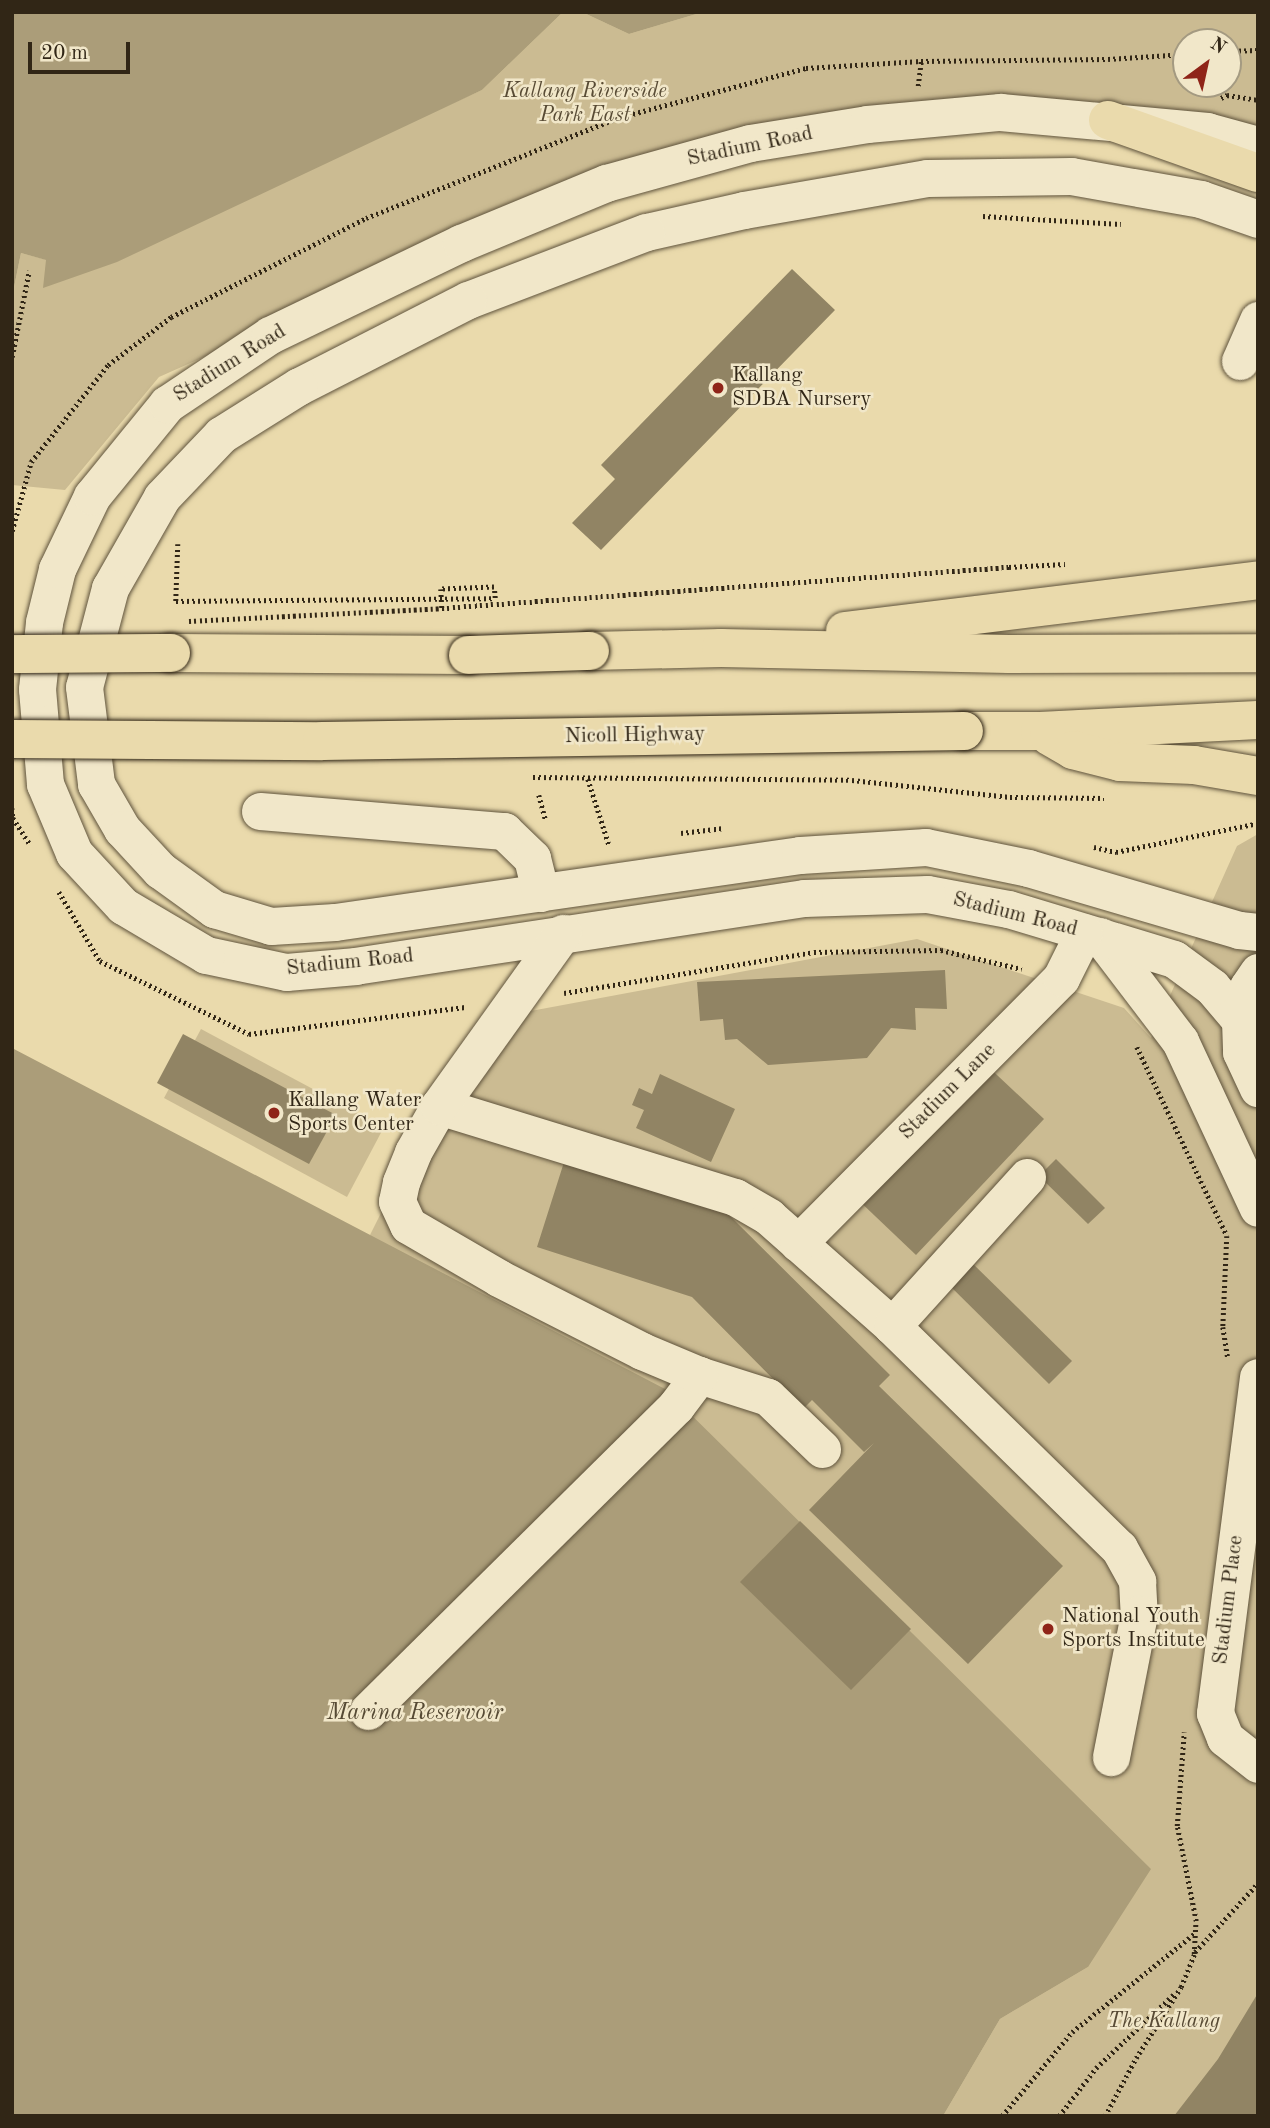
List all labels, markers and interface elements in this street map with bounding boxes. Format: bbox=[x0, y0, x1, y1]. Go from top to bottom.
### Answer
scale bar bbox=[32, 28, 133, 72]
north arrow bbox=[1172, 28, 1242, 98]
text: N bbox=[1206, 35, 1229, 59]
text: 20 m bbox=[41, 43, 88, 64]
park label: Kallang Riverside Park East bbox=[503, 79, 667, 129]
street label: Stadium Road bbox=[685, 121, 815, 173]
street label: Stadium Road bbox=[169, 319, 291, 409]
place label: Kallang SDBA Nursery bbox=[732, 363, 871, 413]
marker: Kallang SDBA Nursery bbox=[710, 380, 726, 396]
street label: Nicoll Highway bbox=[565, 722, 705, 750]
street label: Stadium Road bbox=[950, 887, 1080, 943]
street label: Stadium Road bbox=[285, 944, 415, 982]
street label: Stadium Lane bbox=[894, 1038, 1002, 1146]
place label: Kallang Water Sports Center bbox=[288, 1088, 421, 1138]
marker: Kallang Water Sports Center bbox=[266, 1105, 282, 1121]
street label: Stadium Place bbox=[1209, 1534, 1249, 1666]
place label: National Youth Sports Institute bbox=[1062, 1604, 1205, 1654]
marker: National Youth Sports Institute bbox=[1040, 1621, 1056, 1637]
water label: Marina Reservoir bbox=[327, 1699, 503, 1727]
park label: The Kallang bbox=[1108, 2009, 1220, 2035]

